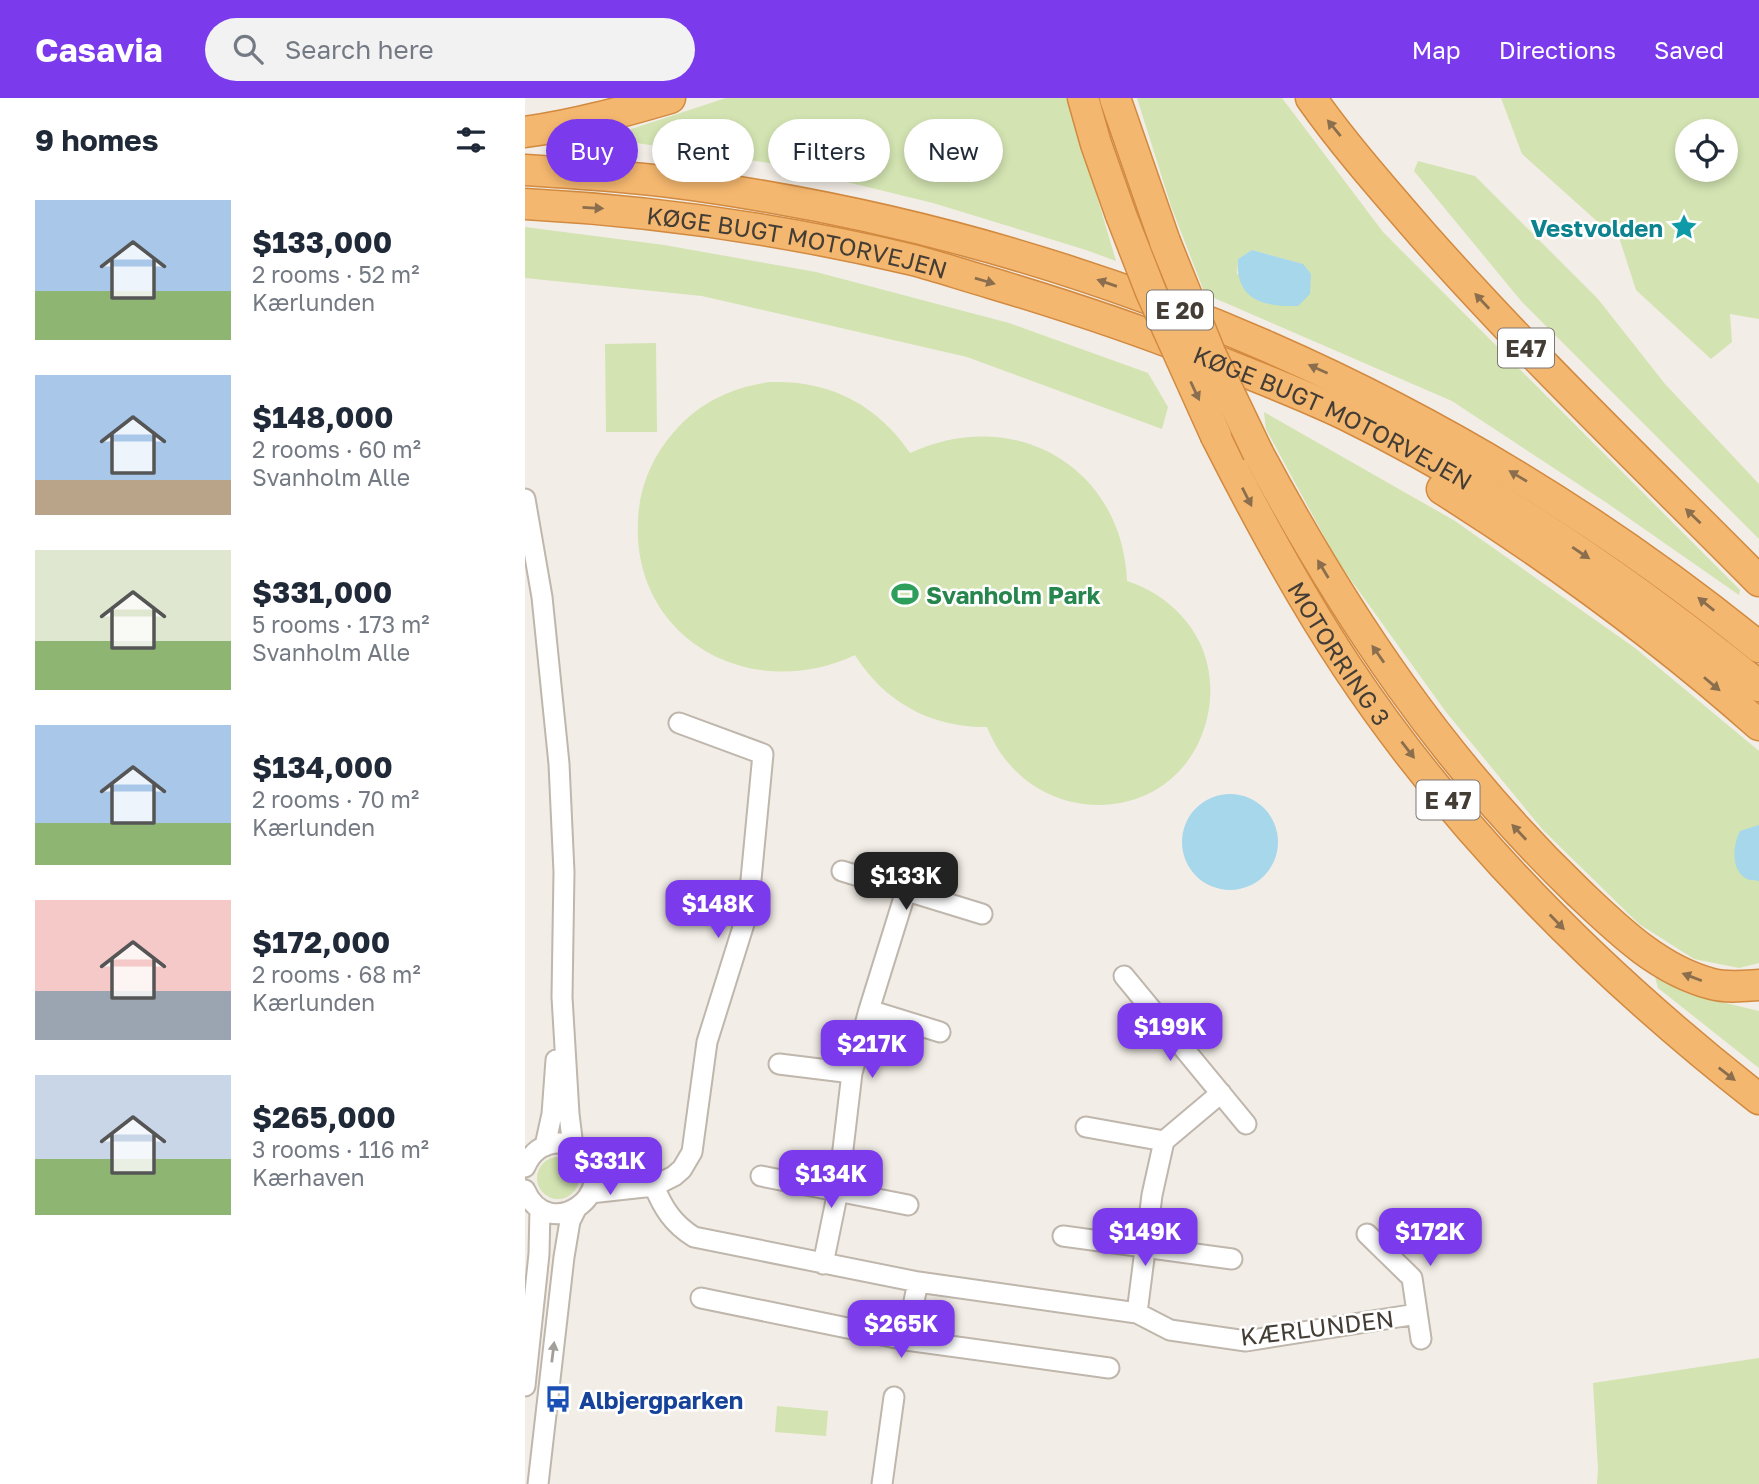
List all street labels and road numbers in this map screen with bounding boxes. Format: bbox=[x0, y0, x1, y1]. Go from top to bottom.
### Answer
street label: KØGE BUGT MOTORVEJEN bbox=[645, 200, 951, 284]
road number: E 20 bbox=[1147, 290, 1213, 330]
road number: E47 bbox=[1498, 328, 1554, 368]
street label: KØGE BUGT MOTORVEJEN bbox=[1190, 339, 1478, 495]
street label: MOTORRING 3 bbox=[1283, 576, 1397, 731]
road number: E 47 bbox=[1417, 780, 1479, 820]
street label: KÆRLUNDEN bbox=[1239, 1303, 1395, 1351]

